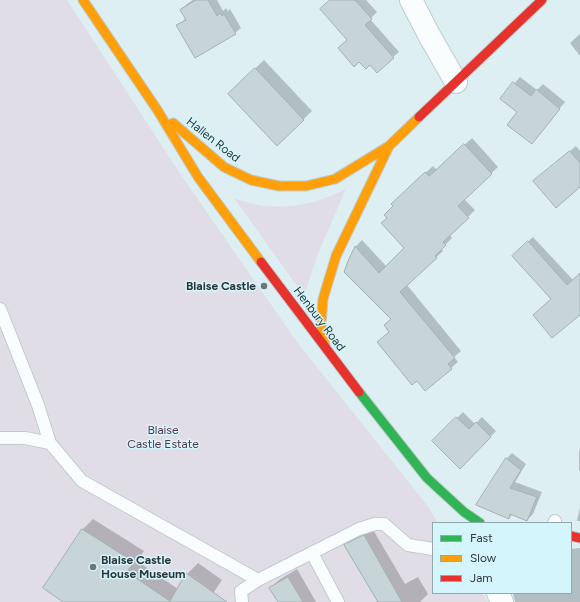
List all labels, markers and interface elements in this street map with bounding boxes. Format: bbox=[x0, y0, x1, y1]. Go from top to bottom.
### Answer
street label: Hallen Road bbox=[183, 115, 243, 165]
place label: Blaise Castle bbox=[186, 279, 256, 293]
marker: Blaise Castle bbox=[259, 281, 269, 291]
street label: Henbury Road bbox=[290, 284, 348, 354]
park label: Blaise Castle Estate bbox=[127, 423, 199, 451]
legend bbox=[432, 522, 572, 594]
text: Fast bbox=[470, 531, 493, 545]
text: Slow bbox=[470, 551, 496, 565]
place label: Blaise Castle House Museum bbox=[101, 553, 186, 581]
marker: Blaise Castle House Museum bbox=[88, 562, 98, 572]
text: Jam bbox=[470, 571, 493, 585]

